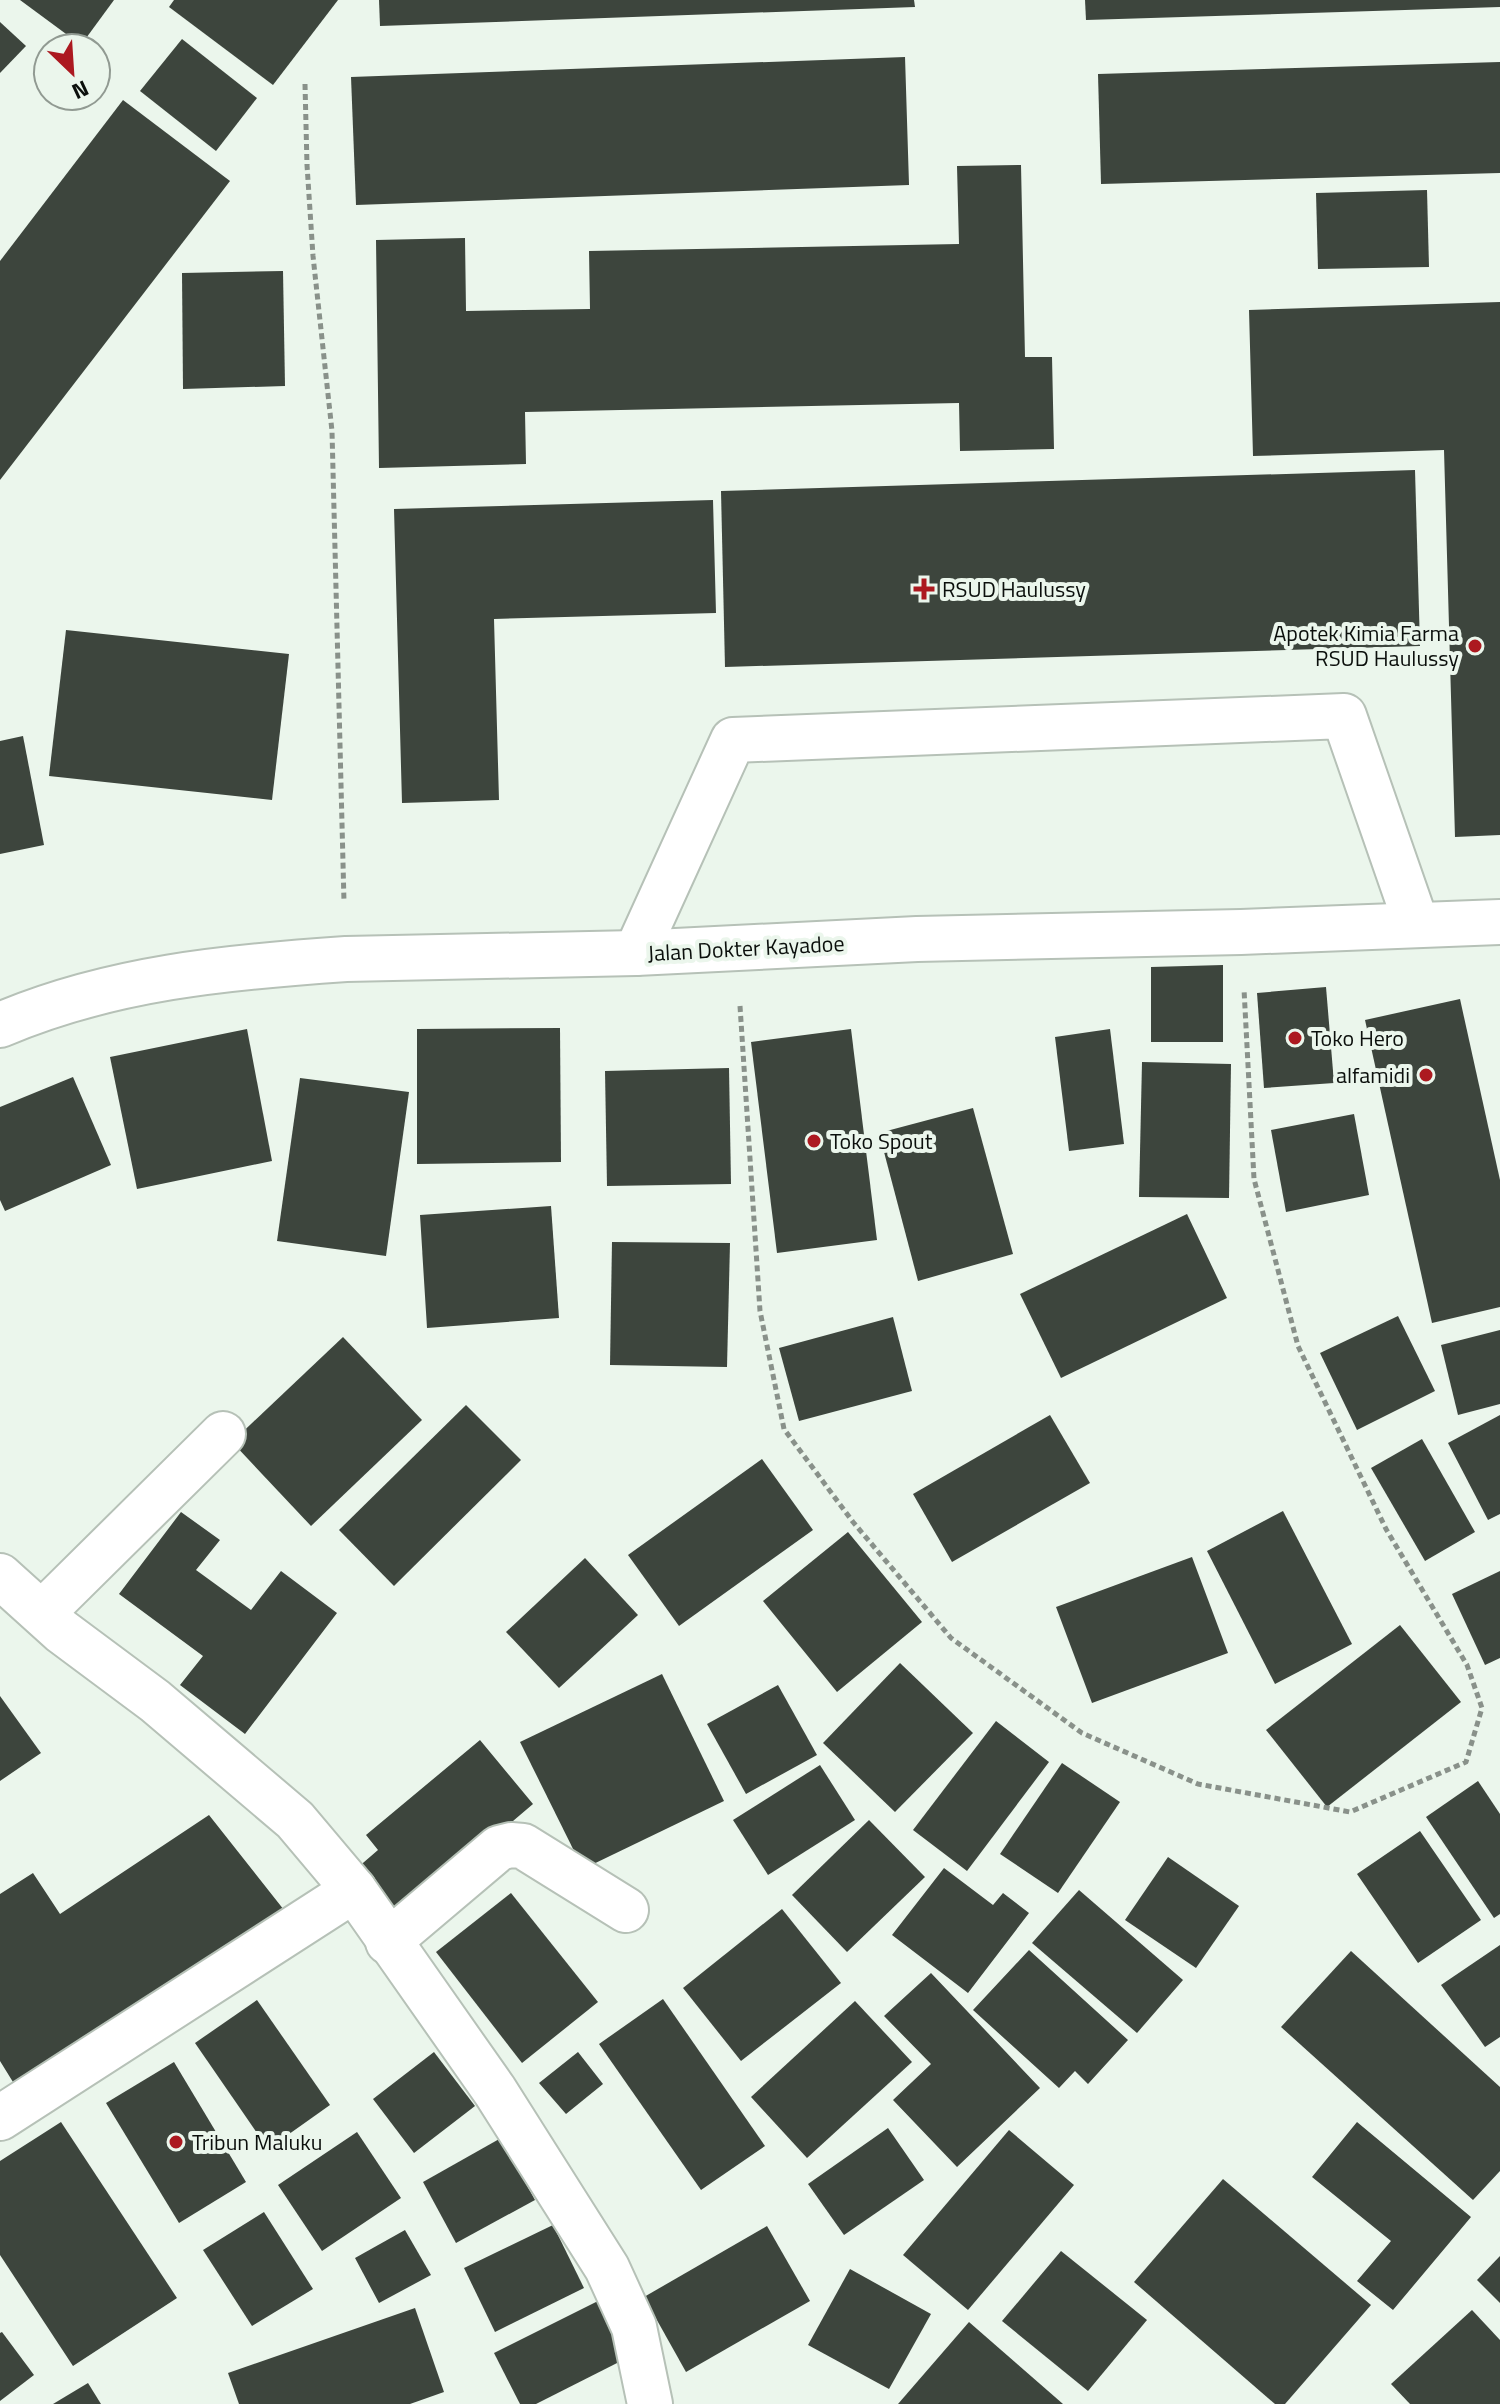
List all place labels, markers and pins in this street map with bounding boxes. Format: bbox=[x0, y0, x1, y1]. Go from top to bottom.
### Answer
place label: RSUD Haulussy bbox=[942, 572, 1086, 606]
marker: RSUD Haulussy bbox=[913, 578, 935, 600]
place label: Apotek Kimia Farma RSUD Haulussy bbox=[1273, 616, 1459, 675]
marker: Apotek Kimia Farma RSUD Haulussy bbox=[1466, 637, 1484, 655]
place label: Toko Hero bbox=[1311, 1021, 1404, 1055]
marker: Toko Hero bbox=[1286, 1029, 1304, 1047]
place label: alfamidi bbox=[1336, 1058, 1410, 1092]
marker: alfamidi bbox=[1417, 1066, 1435, 1084]
place label: Toko Spout bbox=[830, 1124, 933, 1158]
marker: Toko Spout bbox=[805, 1132, 823, 1150]
place label: Tribun Maluku bbox=[192, 2125, 323, 2159]
marker: Tribun Maluku bbox=[167, 2133, 185, 2151]

